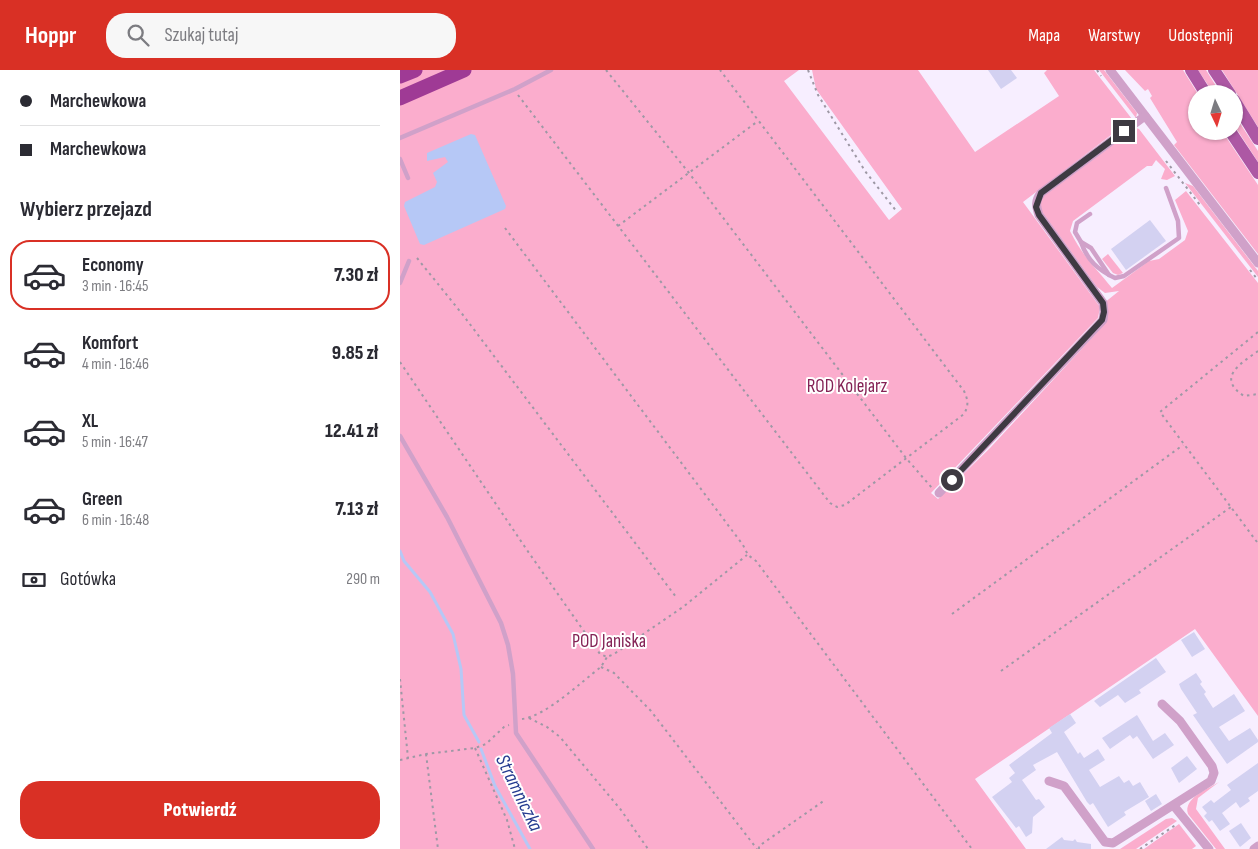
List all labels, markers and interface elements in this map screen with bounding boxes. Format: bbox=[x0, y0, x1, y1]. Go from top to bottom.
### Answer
search box bbox=[106, 13, 456, 58]
text: Hoppr bbox=[25, 21, 76, 50]
icon: search bbox=[124, 21, 152, 49]
text: Szukaj tutaj bbox=[164, 24, 238, 47]
text: Mapa bbox=[1028, 25, 1060, 46]
text: Warstwy bbox=[1088, 25, 1140, 46]
text: Udostępnij bbox=[1168, 25, 1233, 46]
north arrow bbox=[1188, 85, 1242, 140]
map controls bbox=[1188, 85, 1243, 140]
text: Marchewkowa bbox=[50, 90, 146, 113]
route end bbox=[1113, 120, 1135, 142]
text: Marchewkowa bbox=[50, 138, 146, 161]
text: Wybierz przejazd bbox=[20, 196, 152, 223]
icon: car bbox=[22, 253, 67, 298]
text: Economy bbox=[82, 254, 144, 277]
text: 7.30 zł bbox=[334, 264, 378, 287]
text: 3 min · 16:45 bbox=[82, 277, 148, 296]
icon: car bbox=[22, 331, 67, 376]
text: Komfort bbox=[82, 332, 138, 355]
text: 9.85 zł bbox=[332, 342, 378, 365]
text: 4 min · 16:46 bbox=[82, 355, 149, 374]
park label: ROD Kolejarz bbox=[807, 375, 888, 398]
icon: car bbox=[22, 409, 67, 454]
text: XL bbox=[82, 410, 98, 433]
text: 12.41 zł bbox=[325, 420, 378, 443]
text: 5 min · 16:47 bbox=[82, 433, 148, 452]
route start bbox=[941, 469, 963, 491]
icon: car bbox=[22, 487, 67, 532]
text: Green bbox=[82, 488, 122, 511]
text: 7.13 zł bbox=[335, 498, 378, 521]
text: 6 min · 16:48 bbox=[82, 511, 149, 530]
icon: cash bbox=[20, 566, 48, 594]
text: Gotówka bbox=[60, 568, 116, 591]
text: 290 m bbox=[346, 570, 380, 589]
park label: POD Janiska bbox=[572, 630, 646, 653]
water label: Stramniczka bbox=[490, 751, 548, 835]
button: Potwierdź bbox=[20, 781, 380, 839]

